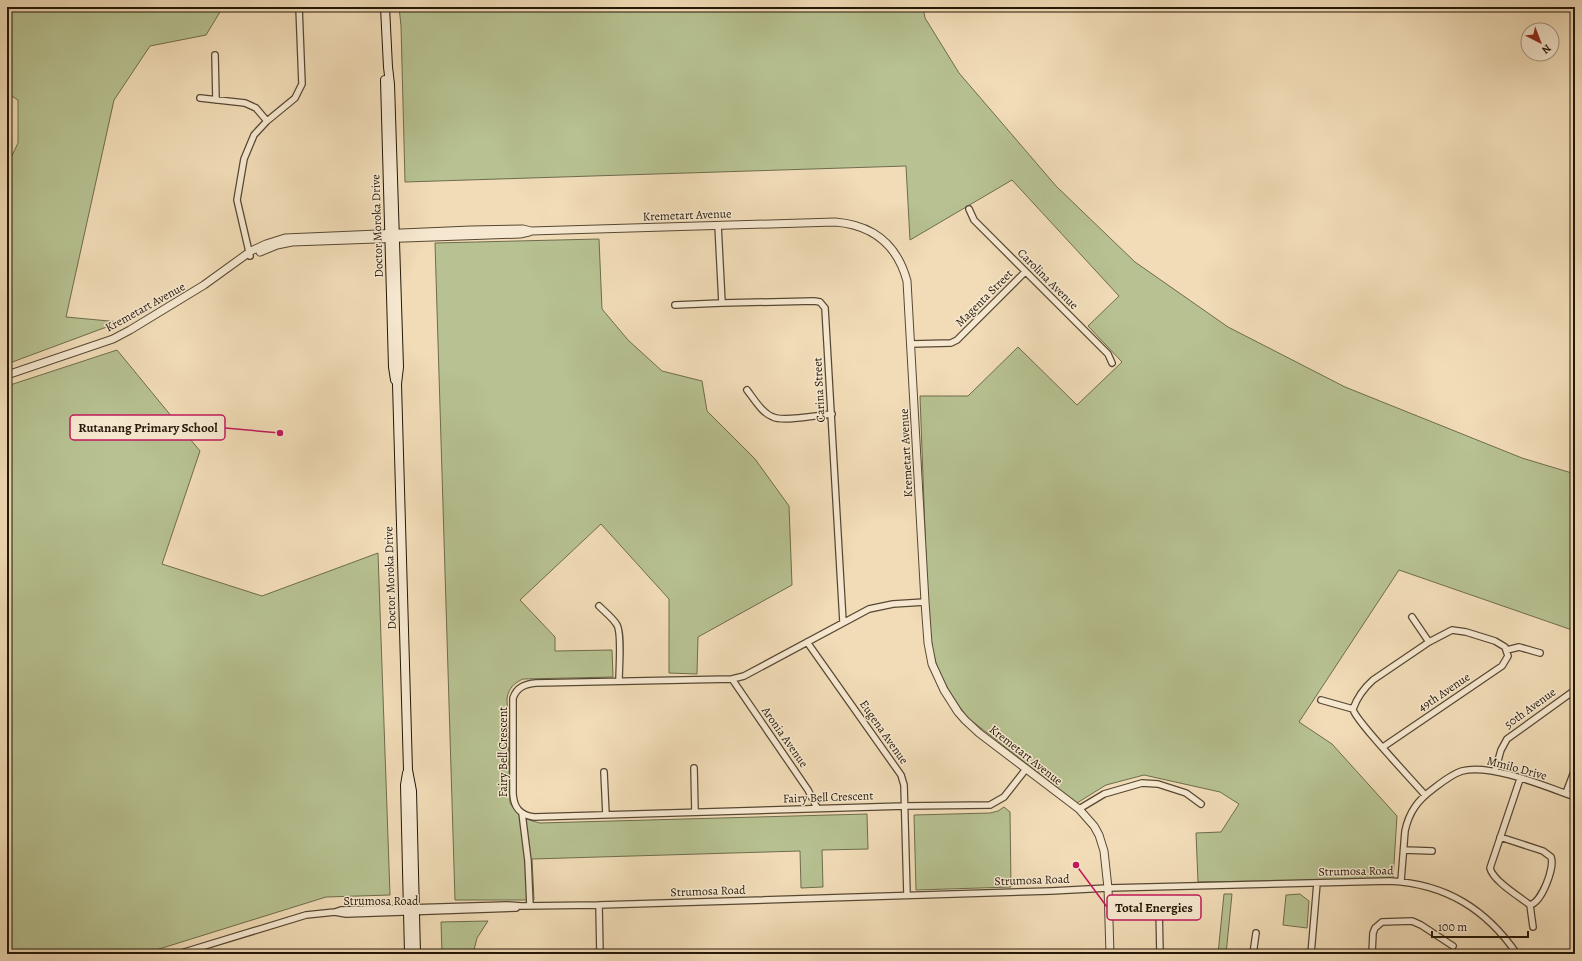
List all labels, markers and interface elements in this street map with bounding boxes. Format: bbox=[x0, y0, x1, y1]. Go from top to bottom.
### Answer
north arrow bbox=[1520, 22, 1560, 62]
text: N bbox=[1538, 41, 1554, 57]
street label: Doctor Moroka Drive bbox=[367, 174, 387, 278]
street label: Kremetart Avenue bbox=[642, 205, 732, 225]
street label: Carolina Avenue bbox=[1014, 245, 1082, 313]
street label: Magenta Street bbox=[952, 266, 1016, 330]
street label: Kremetart Avenue bbox=[102, 278, 188, 336]
street label: Carina Street bbox=[809, 357, 829, 423]
street label: Kremetart Avenue bbox=[896, 408, 916, 498]
callout: Rutanang Primary School bbox=[70, 415, 225, 440]
text: Rutanang Primary School bbox=[78, 419, 218, 436]
street label: Doctor Moroka Drive bbox=[380, 526, 400, 630]
street label: 49th Avenue bbox=[1415, 669, 1473, 715]
street label: 50th Avenue bbox=[1501, 684, 1559, 732]
street label: Eugena Avenue bbox=[856, 697, 912, 767]
street label: Aronia Avenue bbox=[758, 703, 812, 771]
street label: Fairy Bell Crescent bbox=[495, 707, 511, 797]
street label: Kremetart Avenue bbox=[986, 721, 1066, 789]
street label: Mmilo Drive bbox=[1485, 752, 1549, 784]
street label: Fairy Bell Crescent bbox=[782, 787, 874, 807]
street label: Strumosa Road bbox=[1318, 862, 1394, 880]
street label: Strumosa Road bbox=[994, 871, 1070, 889]
street label: Strumosa Road bbox=[670, 882, 746, 900]
street label: Strumosa Road bbox=[343, 893, 419, 909]
callout: Total Energies bbox=[1107, 895, 1201, 920]
text: Total Energies bbox=[1115, 899, 1193, 916]
scale bar bbox=[1432, 913, 1528, 939]
text: 100 m bbox=[1438, 919, 1467, 935]

